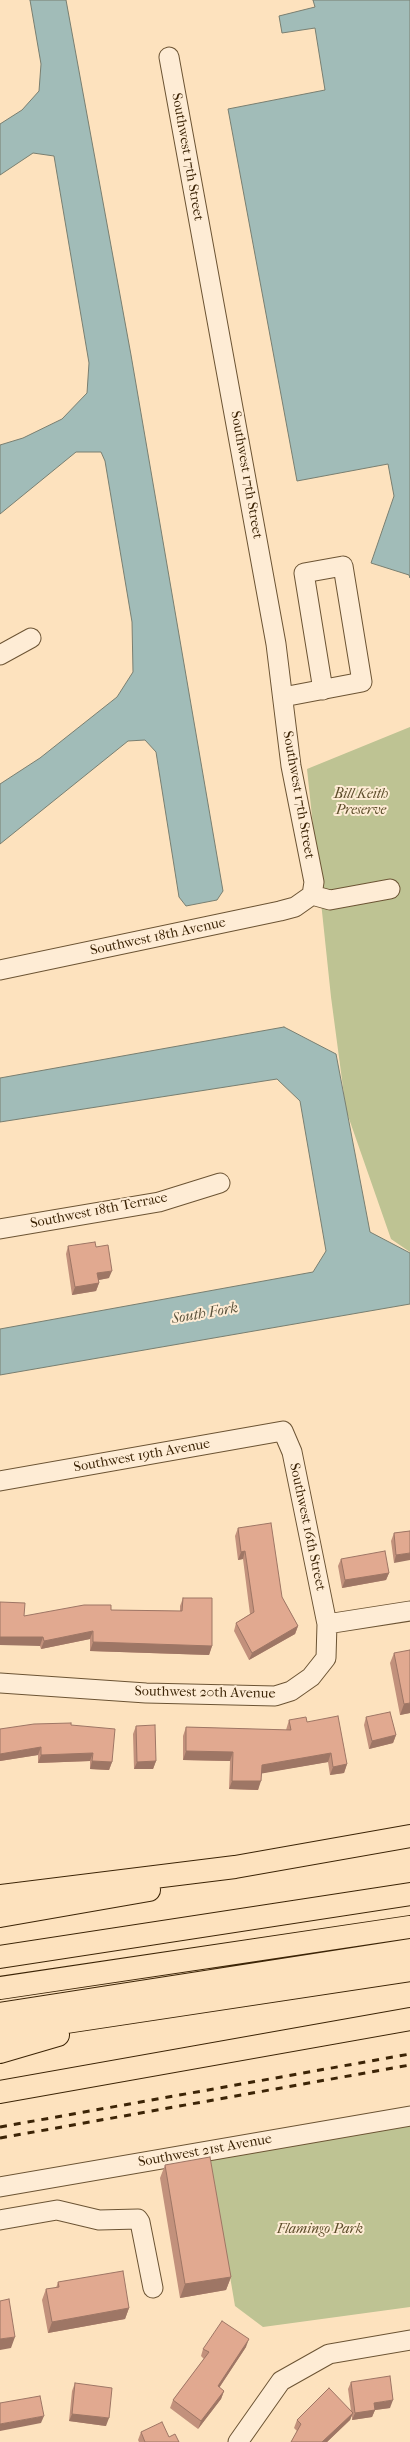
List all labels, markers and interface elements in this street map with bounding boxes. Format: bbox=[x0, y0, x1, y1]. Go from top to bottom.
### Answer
street label: Southwest 17th Street bbox=[167, 92, 207, 222]
street label: Southwest 17th Street bbox=[226, 410, 266, 540]
street label: Southwest 17th Street bbox=[278, 730, 318, 860]
park label: Bill Keith Preserve bbox=[334, 787, 388, 820]
street label: Southwest 18th Avenue bbox=[89, 914, 227, 960]
street label: Southwest 18th Terrace bbox=[29, 1189, 169, 1233]
water label: South Fork bbox=[170, 1299, 240, 1329]
street label: Southwest 19th Avenue bbox=[72, 1436, 212, 1476]
street label: Southwest 16th Street bbox=[285, 1462, 329, 1592]
street label: Southwest 20th Avenue bbox=[134, 1683, 276, 1703]
street label: Southwest 21st Avenue bbox=[137, 2131, 273, 2171]
park label: Flamingo Park bbox=[277, 2222, 363, 2238]

